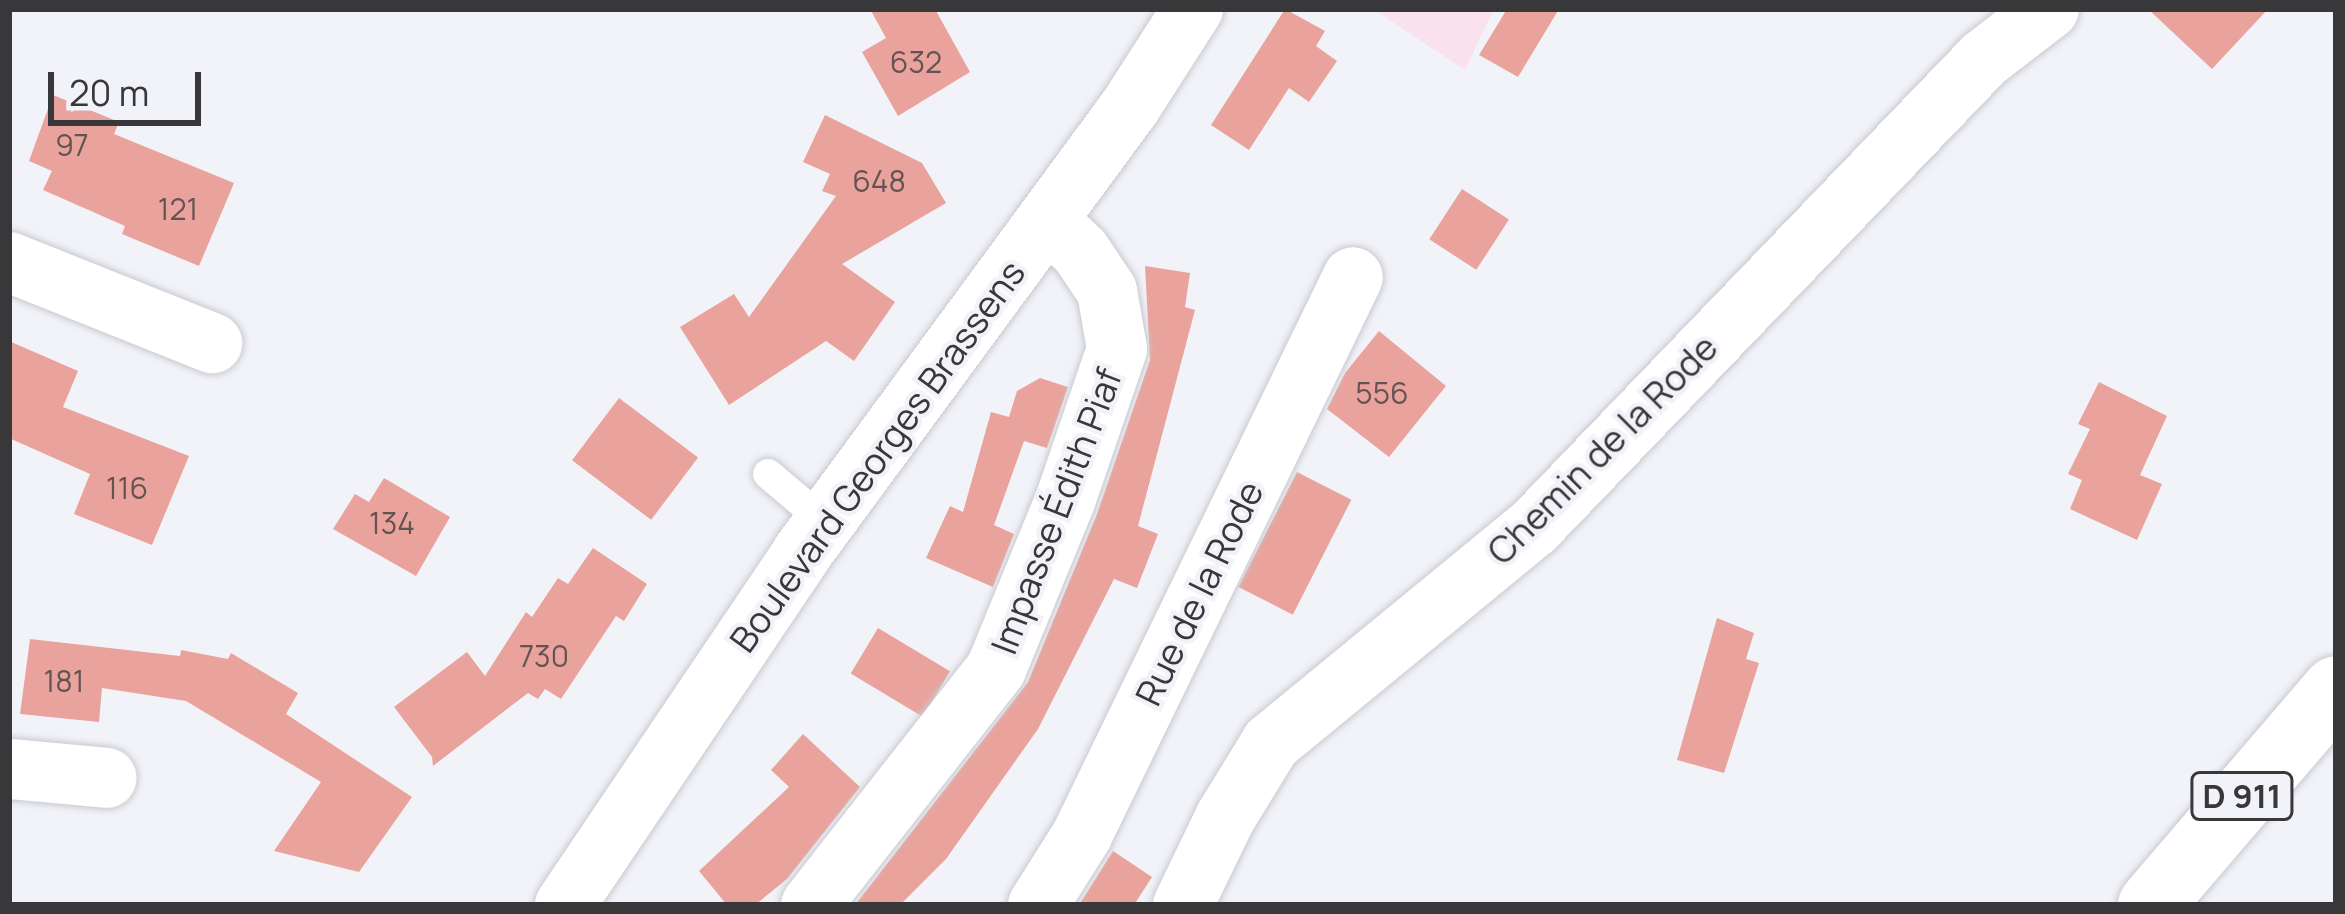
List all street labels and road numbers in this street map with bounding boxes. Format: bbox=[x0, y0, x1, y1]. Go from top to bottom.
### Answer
street label: Boulevard Georges Brassens bbox=[720, 252, 1034, 660]
street label: Chemin de la Rode bbox=[1478, 325, 1726, 573]
street label: Impasse Édith Piaf bbox=[982, 362, 1130, 660]
street label: Rue de la Rode bbox=[1126, 474, 1272, 712]
road number: D 911 bbox=[2188, 769, 2296, 823]

